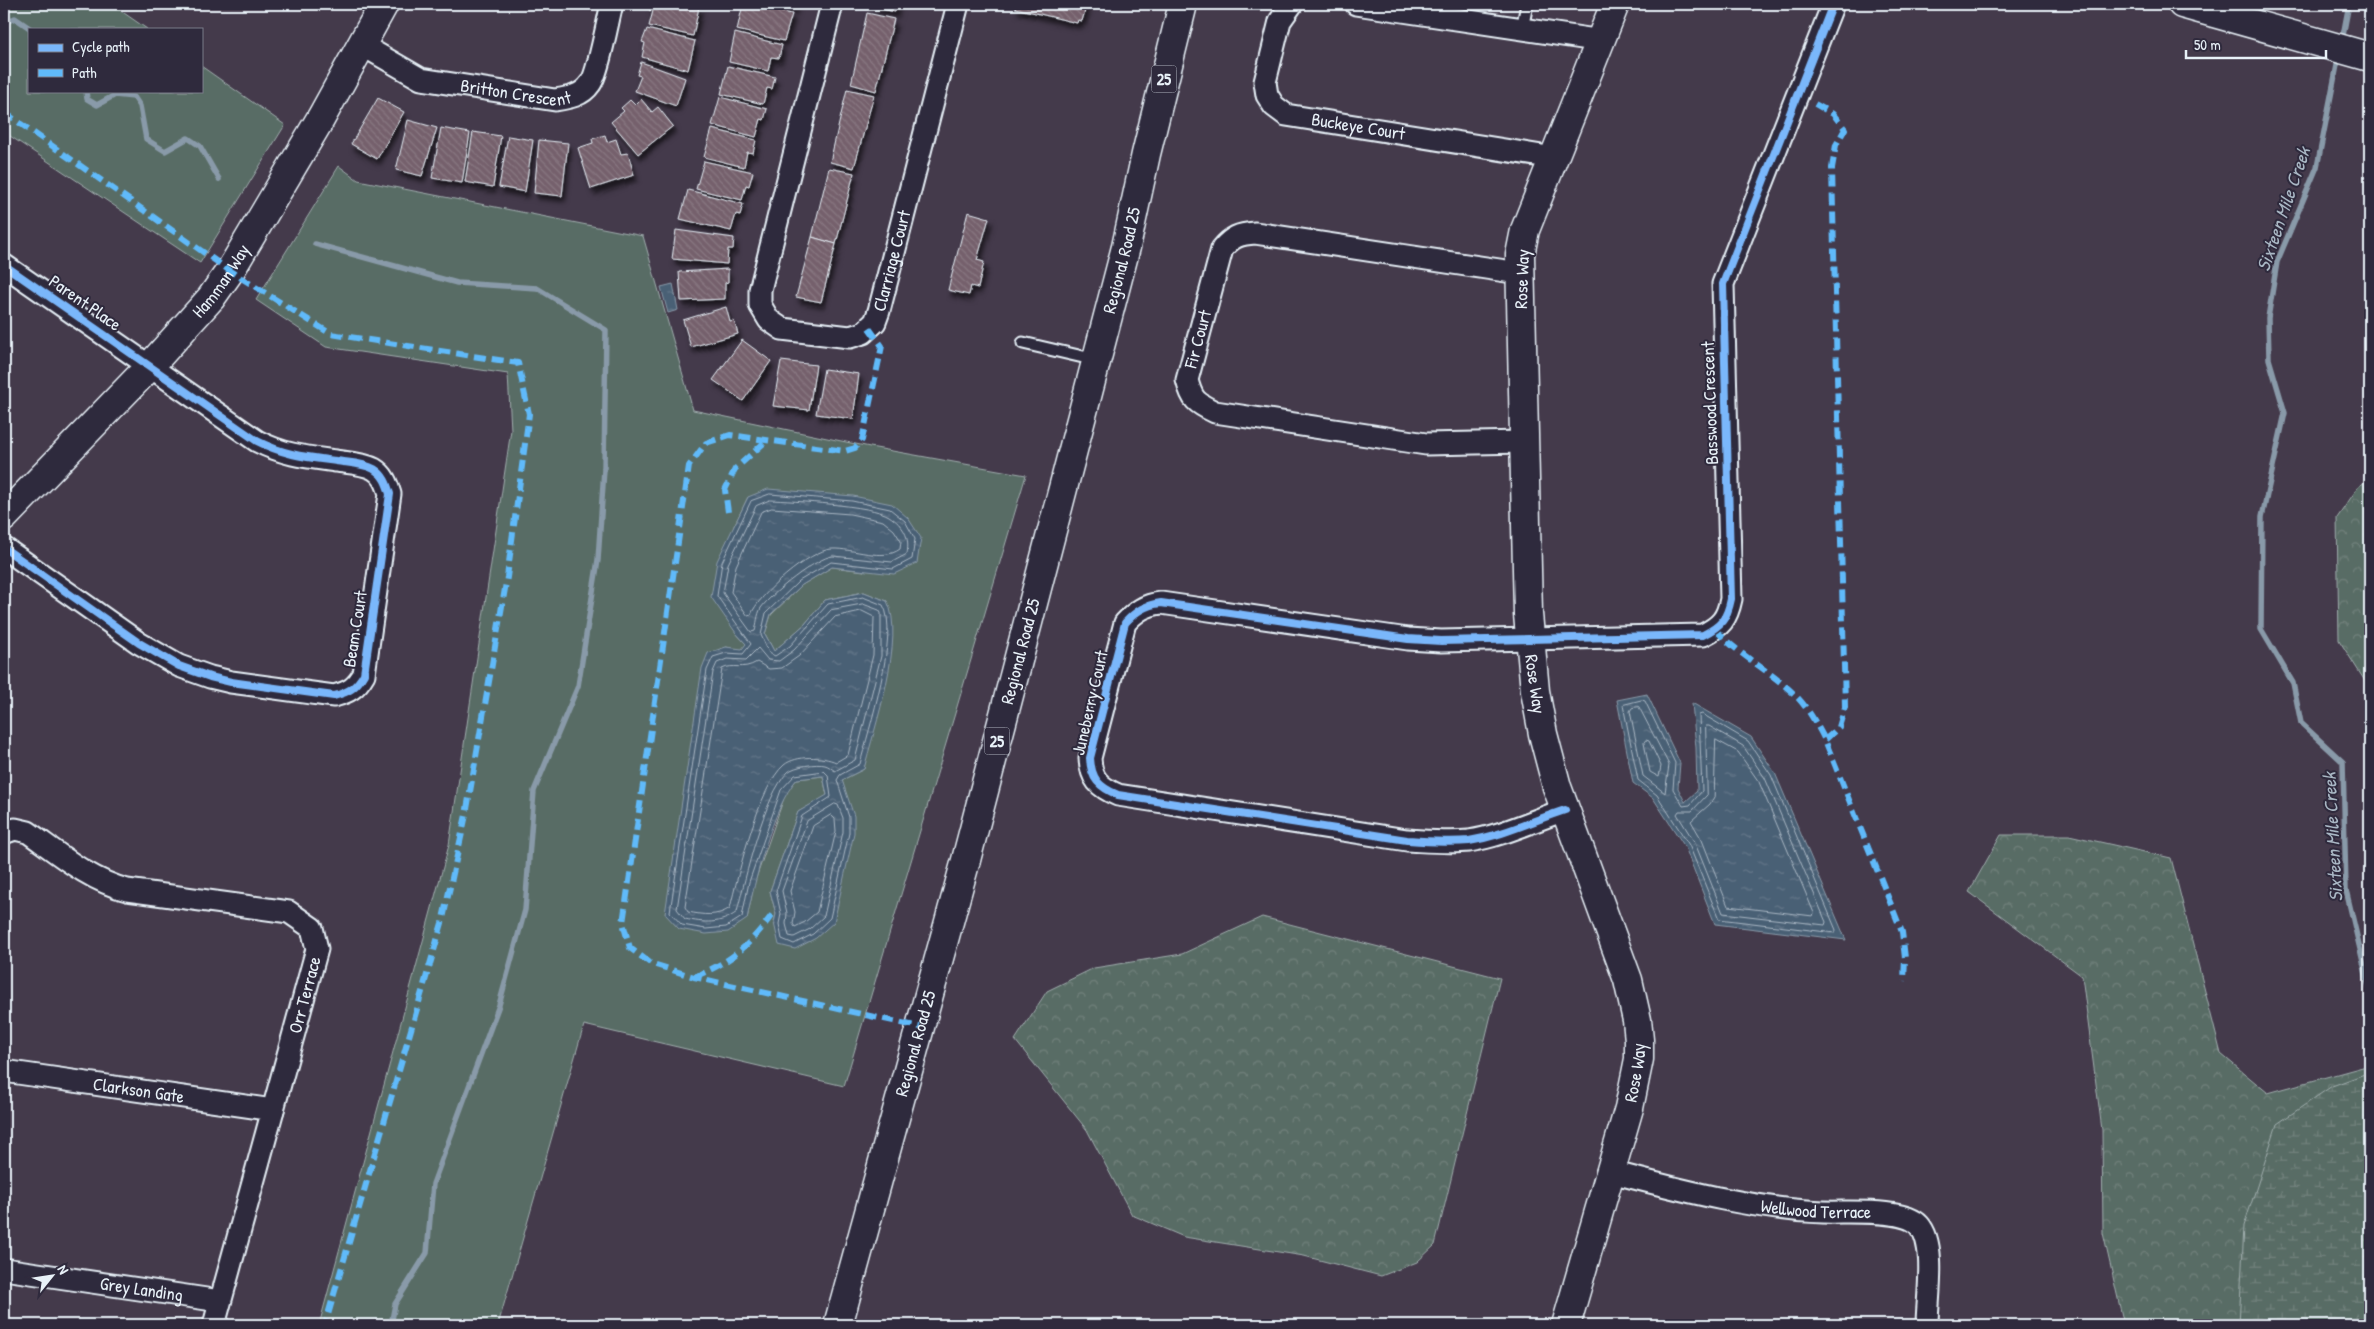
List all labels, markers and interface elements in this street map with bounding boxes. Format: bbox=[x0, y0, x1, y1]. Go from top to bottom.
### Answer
legend bbox=[28, 28, 202, 92]
scale bar bbox=[2186, 28, 2326, 60]
text: 50 m bbox=[2194, 34, 2221, 55]
text: Cycle path bbox=[72, 36, 130, 57]
text: Path bbox=[72, 62, 97, 83]
road number: 25 bbox=[1152, 66, 1176, 92]
street label: Britton Crescent bbox=[459, 72, 574, 112]
street label: Buckeye Court bbox=[1310, 106, 1408, 146]
water label: Sixteen Mile Creek bbox=[2250, 142, 2317, 274]
street label: Regional Road 25 bbox=[1096, 204, 1146, 316]
street label: Clarriage Court bbox=[866, 207, 917, 314]
street label: Hamman Way bbox=[186, 239, 255, 323]
street label: Rose Way bbox=[1508, 248, 1535, 309]
street label: Parent Place bbox=[44, 269, 126, 337]
street label: Fir Court bbox=[1178, 306, 1217, 372]
street label: Basswood Crescent bbox=[1695, 340, 1724, 465]
street label: Beam Court bbox=[336, 588, 373, 669]
street label: Regional Road 25 bbox=[994, 595, 1046, 707]
street label: Juneberry Court bbox=[1065, 647, 1114, 758]
street label: Rose Way bbox=[1519, 653, 1552, 715]
road number: 25 bbox=[984, 728, 1010, 754]
water label: Sixteen Mile Creek bbox=[2316, 770, 2348, 902]
street label: Orr Terrace bbox=[282, 954, 327, 1036]
street label: Regional Road 25 bbox=[889, 987, 942, 1099]
street label: Rose Way bbox=[1618, 1043, 1651, 1104]
street label: Clarkson Gate bbox=[91, 1071, 186, 1109]
street label: Wellwood Terrace bbox=[1759, 1193, 1872, 1224]
north arrow bbox=[28, 1252, 78, 1302]
text: N bbox=[54, 1261, 74, 1278]
street label: Grey Landing bbox=[98, 1270, 185, 1307]

